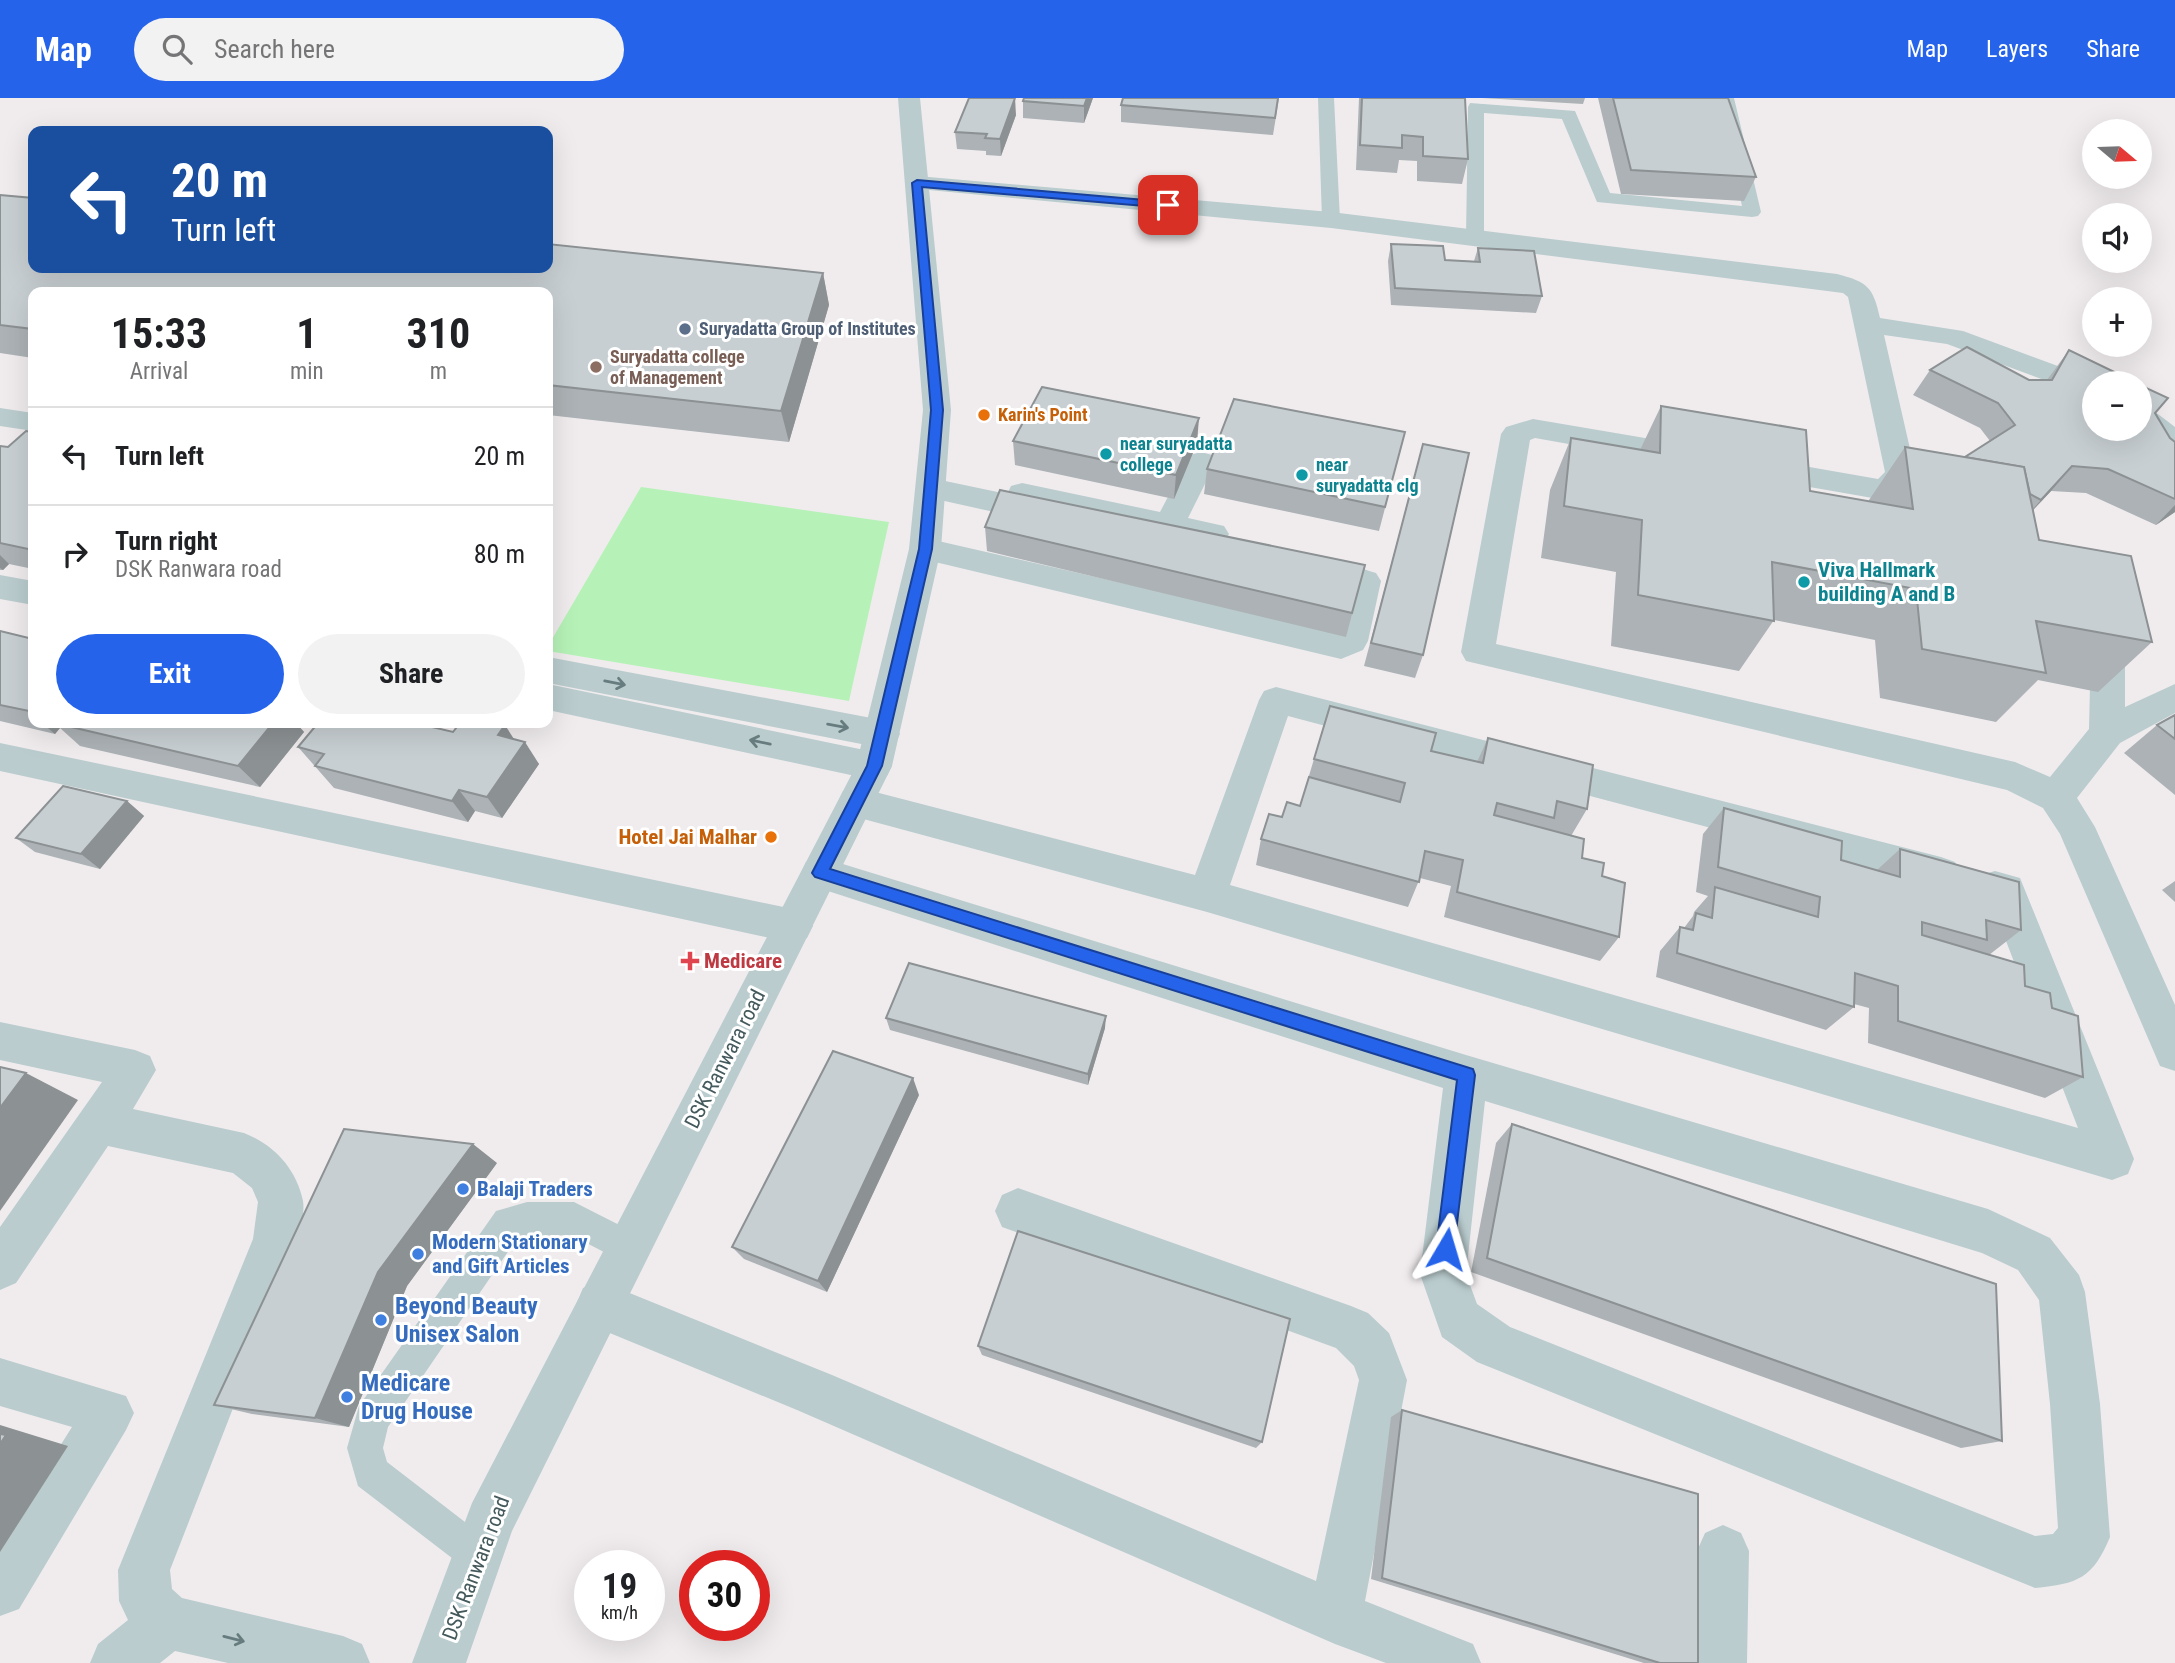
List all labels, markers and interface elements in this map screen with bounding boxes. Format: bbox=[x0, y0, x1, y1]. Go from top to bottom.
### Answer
search box bbox=[134, 18, 624, 81]
text: Map bbox=[35, 30, 92, 69]
icon: search bbox=[158, 30, 196, 68]
text: Search here bbox=[214, 34, 335, 64]
text: Map bbox=[1907, 35, 1948, 63]
text: Layers bbox=[1986, 35, 2048, 63]
text: Share bbox=[2086, 35, 2140, 63]
north arrow bbox=[2082, 119, 2152, 189]
map controls bbox=[2082, 119, 2152, 441]
text: 20 m bbox=[171, 152, 268, 209]
icon: left bbox=[56, 154, 147, 245]
pin bbox=[1138, 175, 1198, 235]
icon: arrive bbox=[1149, 186, 1187, 224]
button: sound bbox=[2082, 203, 2152, 273]
text: Turn left bbox=[171, 211, 276, 249]
button: + bbox=[2082, 287, 2152, 357]
text: 15:33 bbox=[111, 309, 207, 358]
text: 1 bbox=[296, 309, 317, 358]
text: 310 bbox=[406, 309, 470, 358]
place label: Suryadatta Group of Institutes bbox=[699, 318, 916, 339]
marker: Suryadatta Group of Institutes bbox=[677, 321, 693, 337]
place label: Suryadatta college of Management bbox=[610, 346, 745, 388]
text: Arrival bbox=[130, 358, 188, 385]
text: min bbox=[290, 358, 324, 385]
text: m bbox=[430, 358, 447, 385]
marker: Suryadatta college of Management bbox=[588, 359, 604, 375]
button: − bbox=[2082, 371, 2152, 441]
place label: Karin's Point bbox=[998, 404, 1088, 425]
marker: Karin's Point bbox=[976, 407, 992, 423]
place label: near suryadatta college bbox=[1120, 433, 1233, 475]
icon: left bbox=[56, 437, 94, 475]
text: Turn left bbox=[115, 441, 204, 471]
text: 20 m bbox=[474, 441, 525, 471]
marker: near suryadatta college bbox=[1098, 446, 1114, 462]
place label: near suryadatta clg bbox=[1316, 454, 1418, 496]
marker: near suryadatta clg bbox=[1294, 467, 1310, 483]
text: Turn right bbox=[115, 526, 217, 556]
icon: right bbox=[56, 535, 94, 573]
text: 80 m bbox=[474, 539, 525, 569]
text: DSK Ranwara road bbox=[115, 556, 282, 583]
place label: Viva Hallmark building A and B bbox=[1818, 558, 1955, 606]
marker: Viva Hallmark building A and B bbox=[1796, 574, 1812, 590]
button: Exit bbox=[56, 634, 284, 714]
button: Share bbox=[298, 634, 525, 714]
one-way arrow bbox=[603, 676, 626, 690]
one-way arrow bbox=[826, 720, 849, 733]
one-way arrow bbox=[749, 734, 772, 748]
place label: Hotel Jai Malhar bbox=[618, 825, 757, 849]
marker: Hotel Jai Malhar bbox=[763, 829, 779, 845]
place label: Medicare bbox=[704, 949, 782, 973]
marker: Medicare bbox=[682, 953, 698, 969]
street label: DSK Ranwara road bbox=[680, 986, 770, 1132]
place label: Balaji Traders bbox=[477, 1177, 593, 1201]
marker: Balaji Traders bbox=[455, 1181, 471, 1197]
position arrow bbox=[1409, 1212, 1483, 1286]
place label: Modern Stationary and Gift Articles bbox=[432, 1230, 588, 1278]
marker: Modern Stationary and Gift Articles bbox=[410, 1246, 426, 1262]
place label: Beyond Beauty Unisex Salon bbox=[395, 1292, 538, 1348]
marker: Beyond Beauty Unisex Salon bbox=[373, 1312, 389, 1328]
place label: Medicare Drug House bbox=[361, 1369, 473, 1425]
marker: Medicare Drug House bbox=[339, 1389, 355, 1405]
street label: DSK Ranwara road bbox=[438, 1493, 514, 1643]
speed limit sign: 30 bbox=[679, 1550, 770, 1641]
text: 19 bbox=[602, 1566, 637, 1607]
text: km/h bbox=[601, 1602, 638, 1623]
one-way arrow bbox=[222, 1633, 245, 1646]

